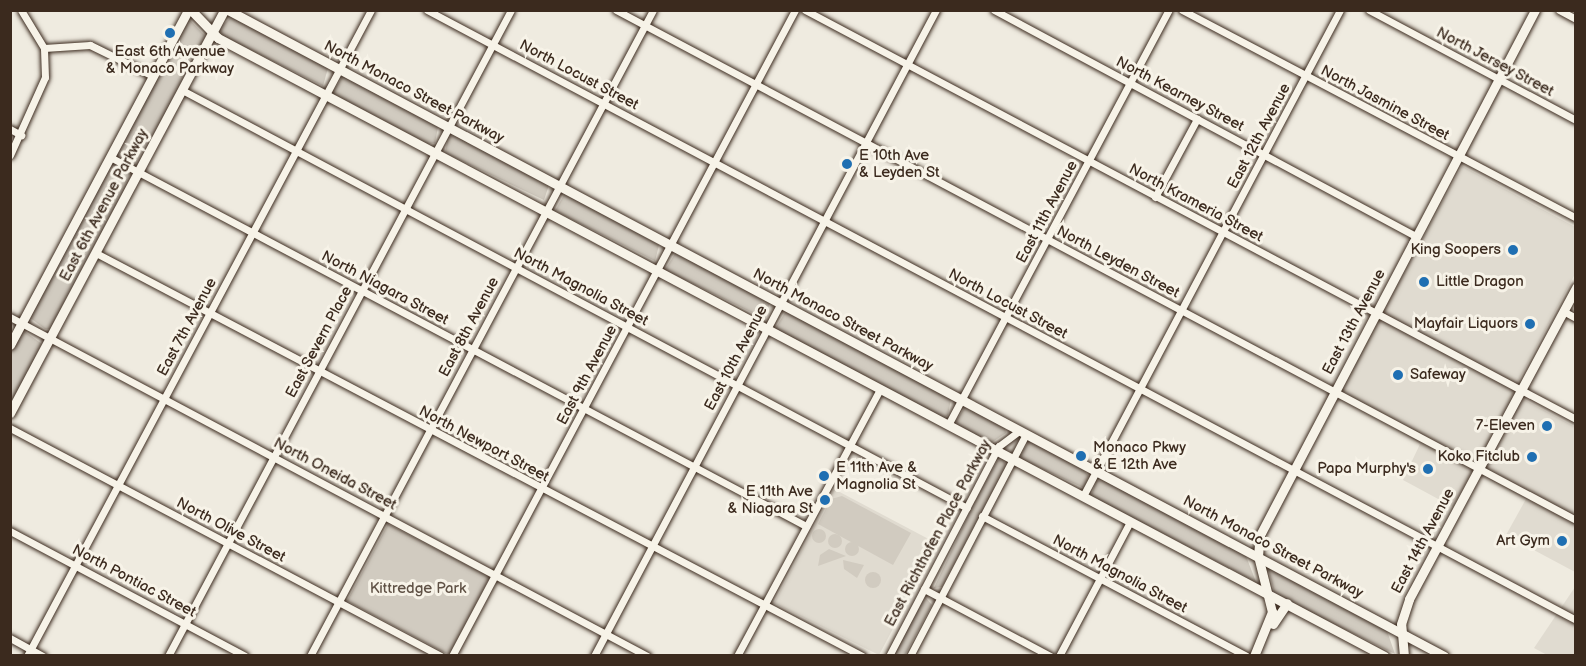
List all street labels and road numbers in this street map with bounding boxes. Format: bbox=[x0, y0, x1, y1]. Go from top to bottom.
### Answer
street label: North Jersey Street bbox=[1432, 23, 1558, 101]
street label: North Locust Street bbox=[516, 36, 642, 114]
street label: North Monaco Street Parkway bbox=[321, 37, 507, 147]
street label: North Kearney Street bbox=[1112, 52, 1248, 136]
street label: North Jasmine Street bbox=[1317, 61, 1453, 145]
street label: East 12th Avenue bbox=[1224, 80, 1294, 192]
street label: East 6th Avenue Parkway bbox=[56, 126, 152, 284]
street label: East 11th Avenue bbox=[1012, 158, 1082, 266]
street label: North Krameria Street bbox=[1126, 160, 1266, 246]
street label: North Leyden Street bbox=[1053, 222, 1183, 302]
street label: North Magnolia Street bbox=[511, 244, 651, 330]
street label: North Niagara Street bbox=[318, 247, 452, 329]
street label: North Monaco Street Parkway bbox=[750, 265, 936, 375]
street label: North Locust Street bbox=[945, 265, 1071, 343]
street label: East 13th Avenue bbox=[1319, 266, 1389, 378]
street label: East 8th Avenue bbox=[435, 274, 503, 380]
street label: East 7th Avenue bbox=[153, 275, 221, 379]
street label: East Severn Place bbox=[282, 283, 356, 401]
street label: East 10th Avenue bbox=[701, 302, 771, 414]
street label: East 9th Avenue bbox=[553, 322, 621, 428]
street label: North Newport Street bbox=[416, 402, 552, 486]
street label: North Oneida Street bbox=[270, 434, 400, 514]
street label: East Richthofen Place Parkway bbox=[881, 436, 995, 630]
street label: East 14th Avenue bbox=[1388, 485, 1458, 597]
street label: North Monaco Street Parkway bbox=[1180, 492, 1366, 602]
street label: North Olive Street bbox=[173, 494, 289, 566]
street label: North Magnolia Street bbox=[1050, 531, 1190, 617]
street label: North Pontiac Street bbox=[69, 541, 199, 621]

